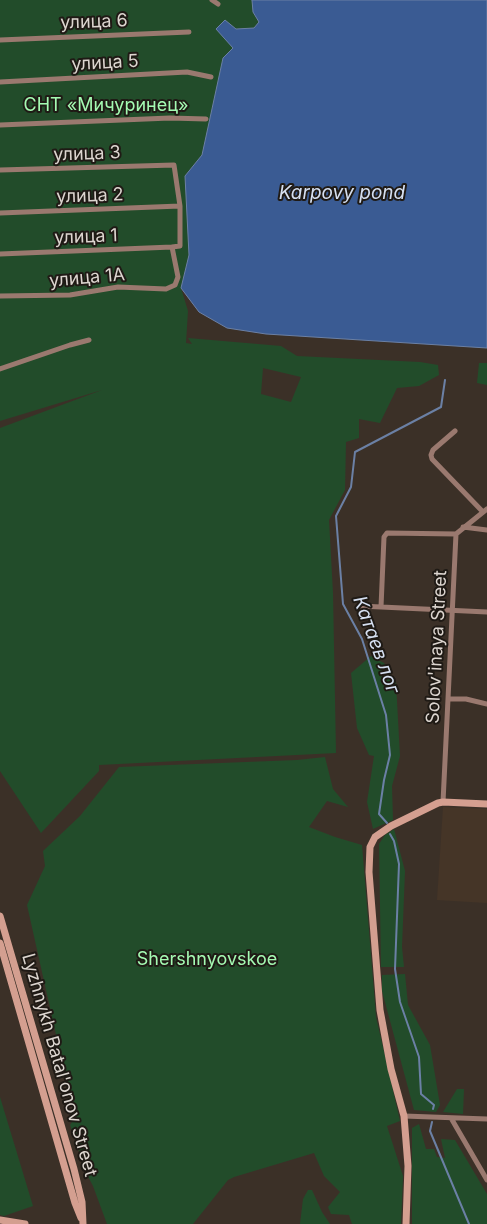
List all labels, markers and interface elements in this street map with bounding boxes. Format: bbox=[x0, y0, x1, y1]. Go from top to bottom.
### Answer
street label: улица 6 bbox=[60, 10, 128, 34]
street label: улица 5 bbox=[71, 50, 139, 76]
park label: СНТ «Мичуринец» bbox=[24, 95, 188, 117]
street label: улица 3 bbox=[53, 142, 121, 166]
water label: Karpovy pond bbox=[279, 182, 405, 204]
street label: улица 2 bbox=[56, 184, 124, 208]
street label: улица 1 bbox=[54, 225, 118, 249]
street label: улица 1А bbox=[48, 264, 126, 292]
street label: Solov'inaya Street bbox=[422, 570, 452, 724]
water label: Катаев лог bbox=[348, 593, 404, 697]
park label: Shershnyovskoe bbox=[137, 949, 277, 971]
street label: Lyzhnykh Batal'onov Street bbox=[17, 951, 101, 1179]

